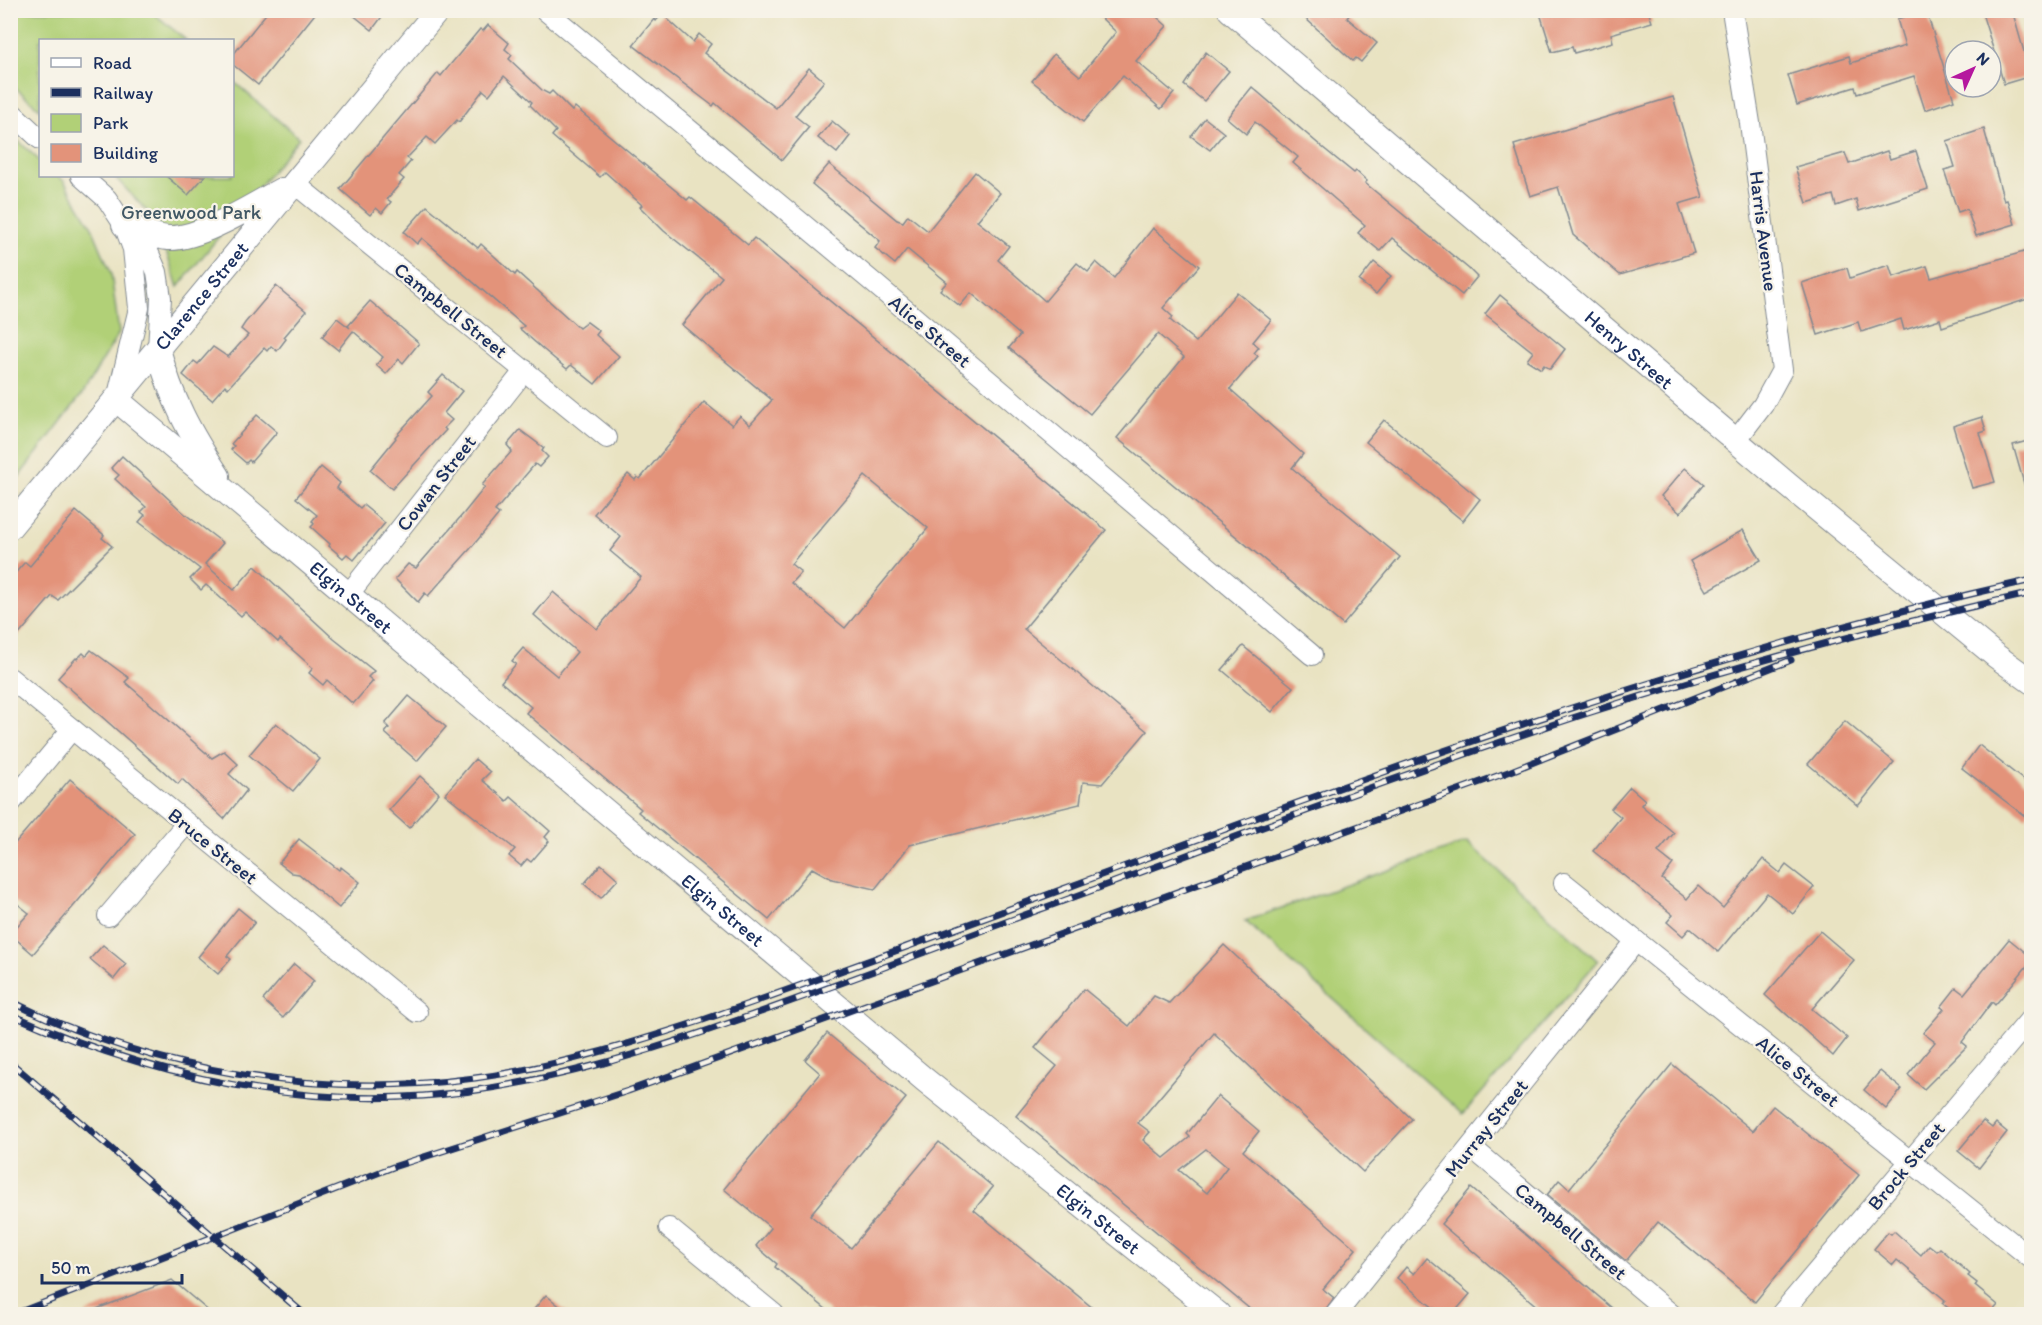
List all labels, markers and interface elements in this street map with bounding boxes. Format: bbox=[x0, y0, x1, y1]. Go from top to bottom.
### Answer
legend bbox=[39, 39, 234, 177]
north arrow bbox=[1943, 39, 2003, 99]
text: N bbox=[1973, 48, 1994, 69]
text: Road bbox=[93, 52, 132, 74]
text: Railway bbox=[93, 82, 154, 104]
text: Park bbox=[93, 112, 128, 134]
text: Building bbox=[93, 142, 159, 164]
street label: Harris Avenue bbox=[1745, 169, 1783, 293]
park label: Greenwood Park bbox=[121, 200, 262, 224]
street label: Clarence Street bbox=[149, 237, 253, 355]
street label: Campbell Street bbox=[389, 257, 513, 363]
street label: Alice Street bbox=[884, 290, 976, 373]
street label: Henry Street bbox=[1580, 305, 1678, 394]
street label: Cowan Street bbox=[391, 430, 481, 536]
street label: Elgin Street bbox=[305, 555, 397, 639]
street label: Bruce Street bbox=[163, 803, 263, 890]
street label: Elgin Street bbox=[677, 868, 769, 952]
street label: Alice Street bbox=[1752, 1030, 1845, 1112]
street label: Murray Street bbox=[1439, 1074, 1533, 1182]
street label: Brock Street bbox=[1862, 1117, 1950, 1215]
street label: Campbell Street bbox=[1510, 1177, 1632, 1285]
street label: Elgin Street bbox=[1052, 1178, 1145, 1259]
scale bar bbox=[42, 1247, 182, 1285]
text: 50 m bbox=[51, 1257, 91, 1279]

